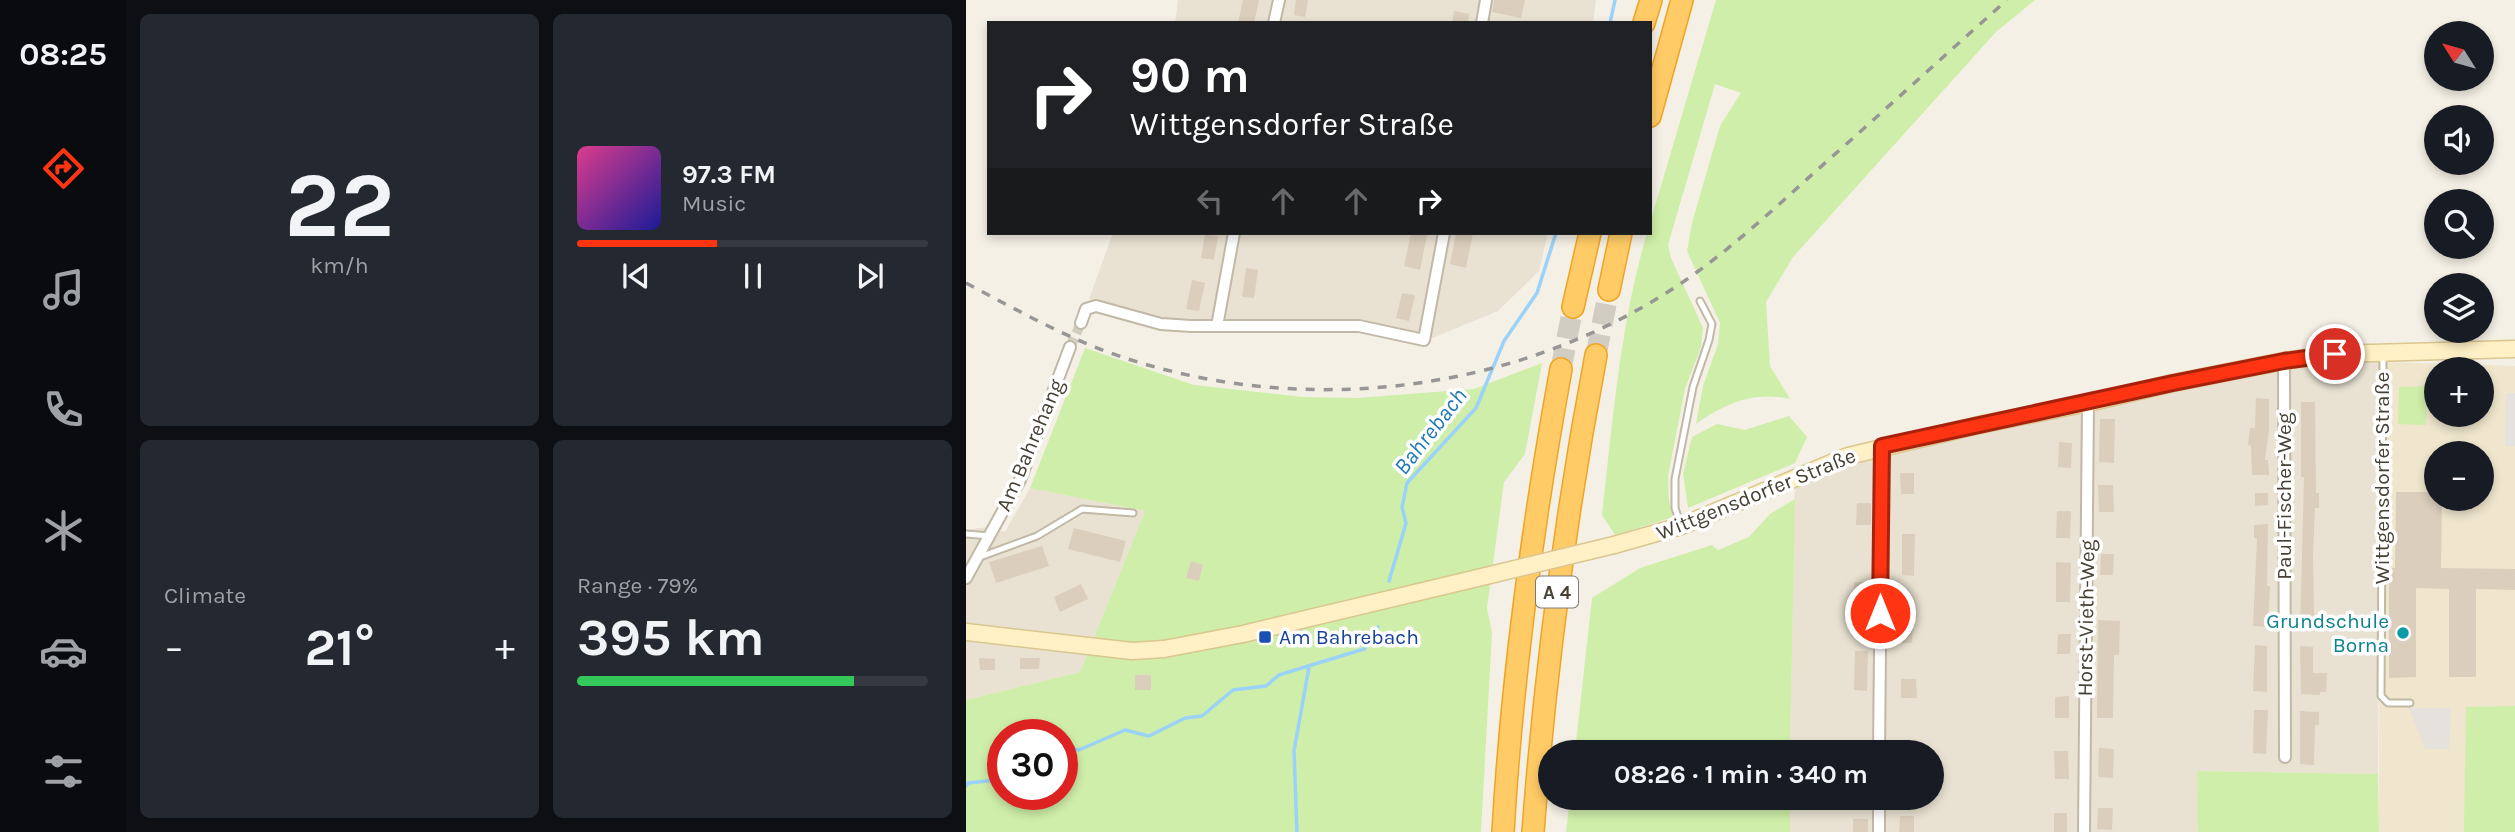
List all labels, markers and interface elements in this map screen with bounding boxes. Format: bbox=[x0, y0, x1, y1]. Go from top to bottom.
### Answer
north arrow bbox=[2424, 21, 2494, 91]
map controls bbox=[2424, 21, 2494, 511]
text: 08:25 bbox=[19, 36, 107, 73]
text: 90 m bbox=[1130, 47, 1250, 104]
icon: right bbox=[1015, 49, 1106, 140]
button: sound bbox=[2424, 105, 2494, 175]
text: Wittgensdorfer Straße bbox=[1130, 106, 1454, 143]
icon: directions bbox=[39, 144, 88, 193]
text: 22 bbox=[284, 153, 395, 259]
text: 97.3 FM bbox=[682, 159, 776, 190]
icon: left bbox=[1191, 182, 1229, 220]
icon: ahead bbox=[1264, 182, 1302, 220]
icon: ahead bbox=[1337, 182, 1375, 220]
icon: right bbox=[1410, 182, 1448, 220]
button: search bbox=[2424, 189, 2494, 259]
text: Music bbox=[682, 190, 746, 217]
text: km/h bbox=[310, 252, 369, 279]
icon: previous bbox=[617, 257, 655, 295]
icon: pause bbox=[734, 257, 772, 295]
icon: next bbox=[851, 257, 889, 295]
icon: music bbox=[39, 265, 88, 314]
button: layers bbox=[2424, 273, 2494, 343]
pin bbox=[2305, 324, 2365, 384]
icon: arrive bbox=[2316, 335, 2354, 373]
button: + bbox=[2424, 357, 2494, 427]
street label: Wittgensdorfer Straße bbox=[2370, 372, 2394, 584]
street label: Am Bahrehang bbox=[991, 375, 1069, 515]
water label: Bahrebach bbox=[1388, 383, 1473, 480]
icon: phone bbox=[39, 385, 88, 434]
street label: Paul-Fischer-Weg bbox=[2272, 412, 2296, 580]
button: − bbox=[2424, 441, 2494, 511]
street label: Wittgensdorfer Straße bbox=[1653, 443, 1859, 545]
icon: climate bbox=[39, 506, 88, 555]
street label: Horst-Vieth-Weg bbox=[2073, 539, 2099, 697]
text: Range · 79% bbox=[577, 572, 698, 599]
road number: A 4 bbox=[1536, 576, 1578, 608]
position arrow bbox=[1843, 576, 1917, 650]
text: Climate bbox=[164, 582, 246, 609]
text: 395 km bbox=[577, 607, 765, 668]
place label: Grundschule Borna bbox=[2266, 609, 2389, 657]
text: 21° bbox=[304, 617, 375, 678]
text: − bbox=[164, 625, 184, 670]
text: + bbox=[495, 625, 515, 670]
place label: Am Bahrebach bbox=[1279, 625, 1419, 649]
marker: Grundschule Borna bbox=[2395, 625, 2411, 641]
icon: car bbox=[39, 627, 88, 676]
marker: Am Bahrebach bbox=[1257, 629, 1273, 645]
speed limit sign: 30 bbox=[987, 719, 1078, 810]
icon: filters bbox=[39, 747, 88, 796]
text: 08:26 · 1 min · 340 m bbox=[1614, 759, 1868, 790]

